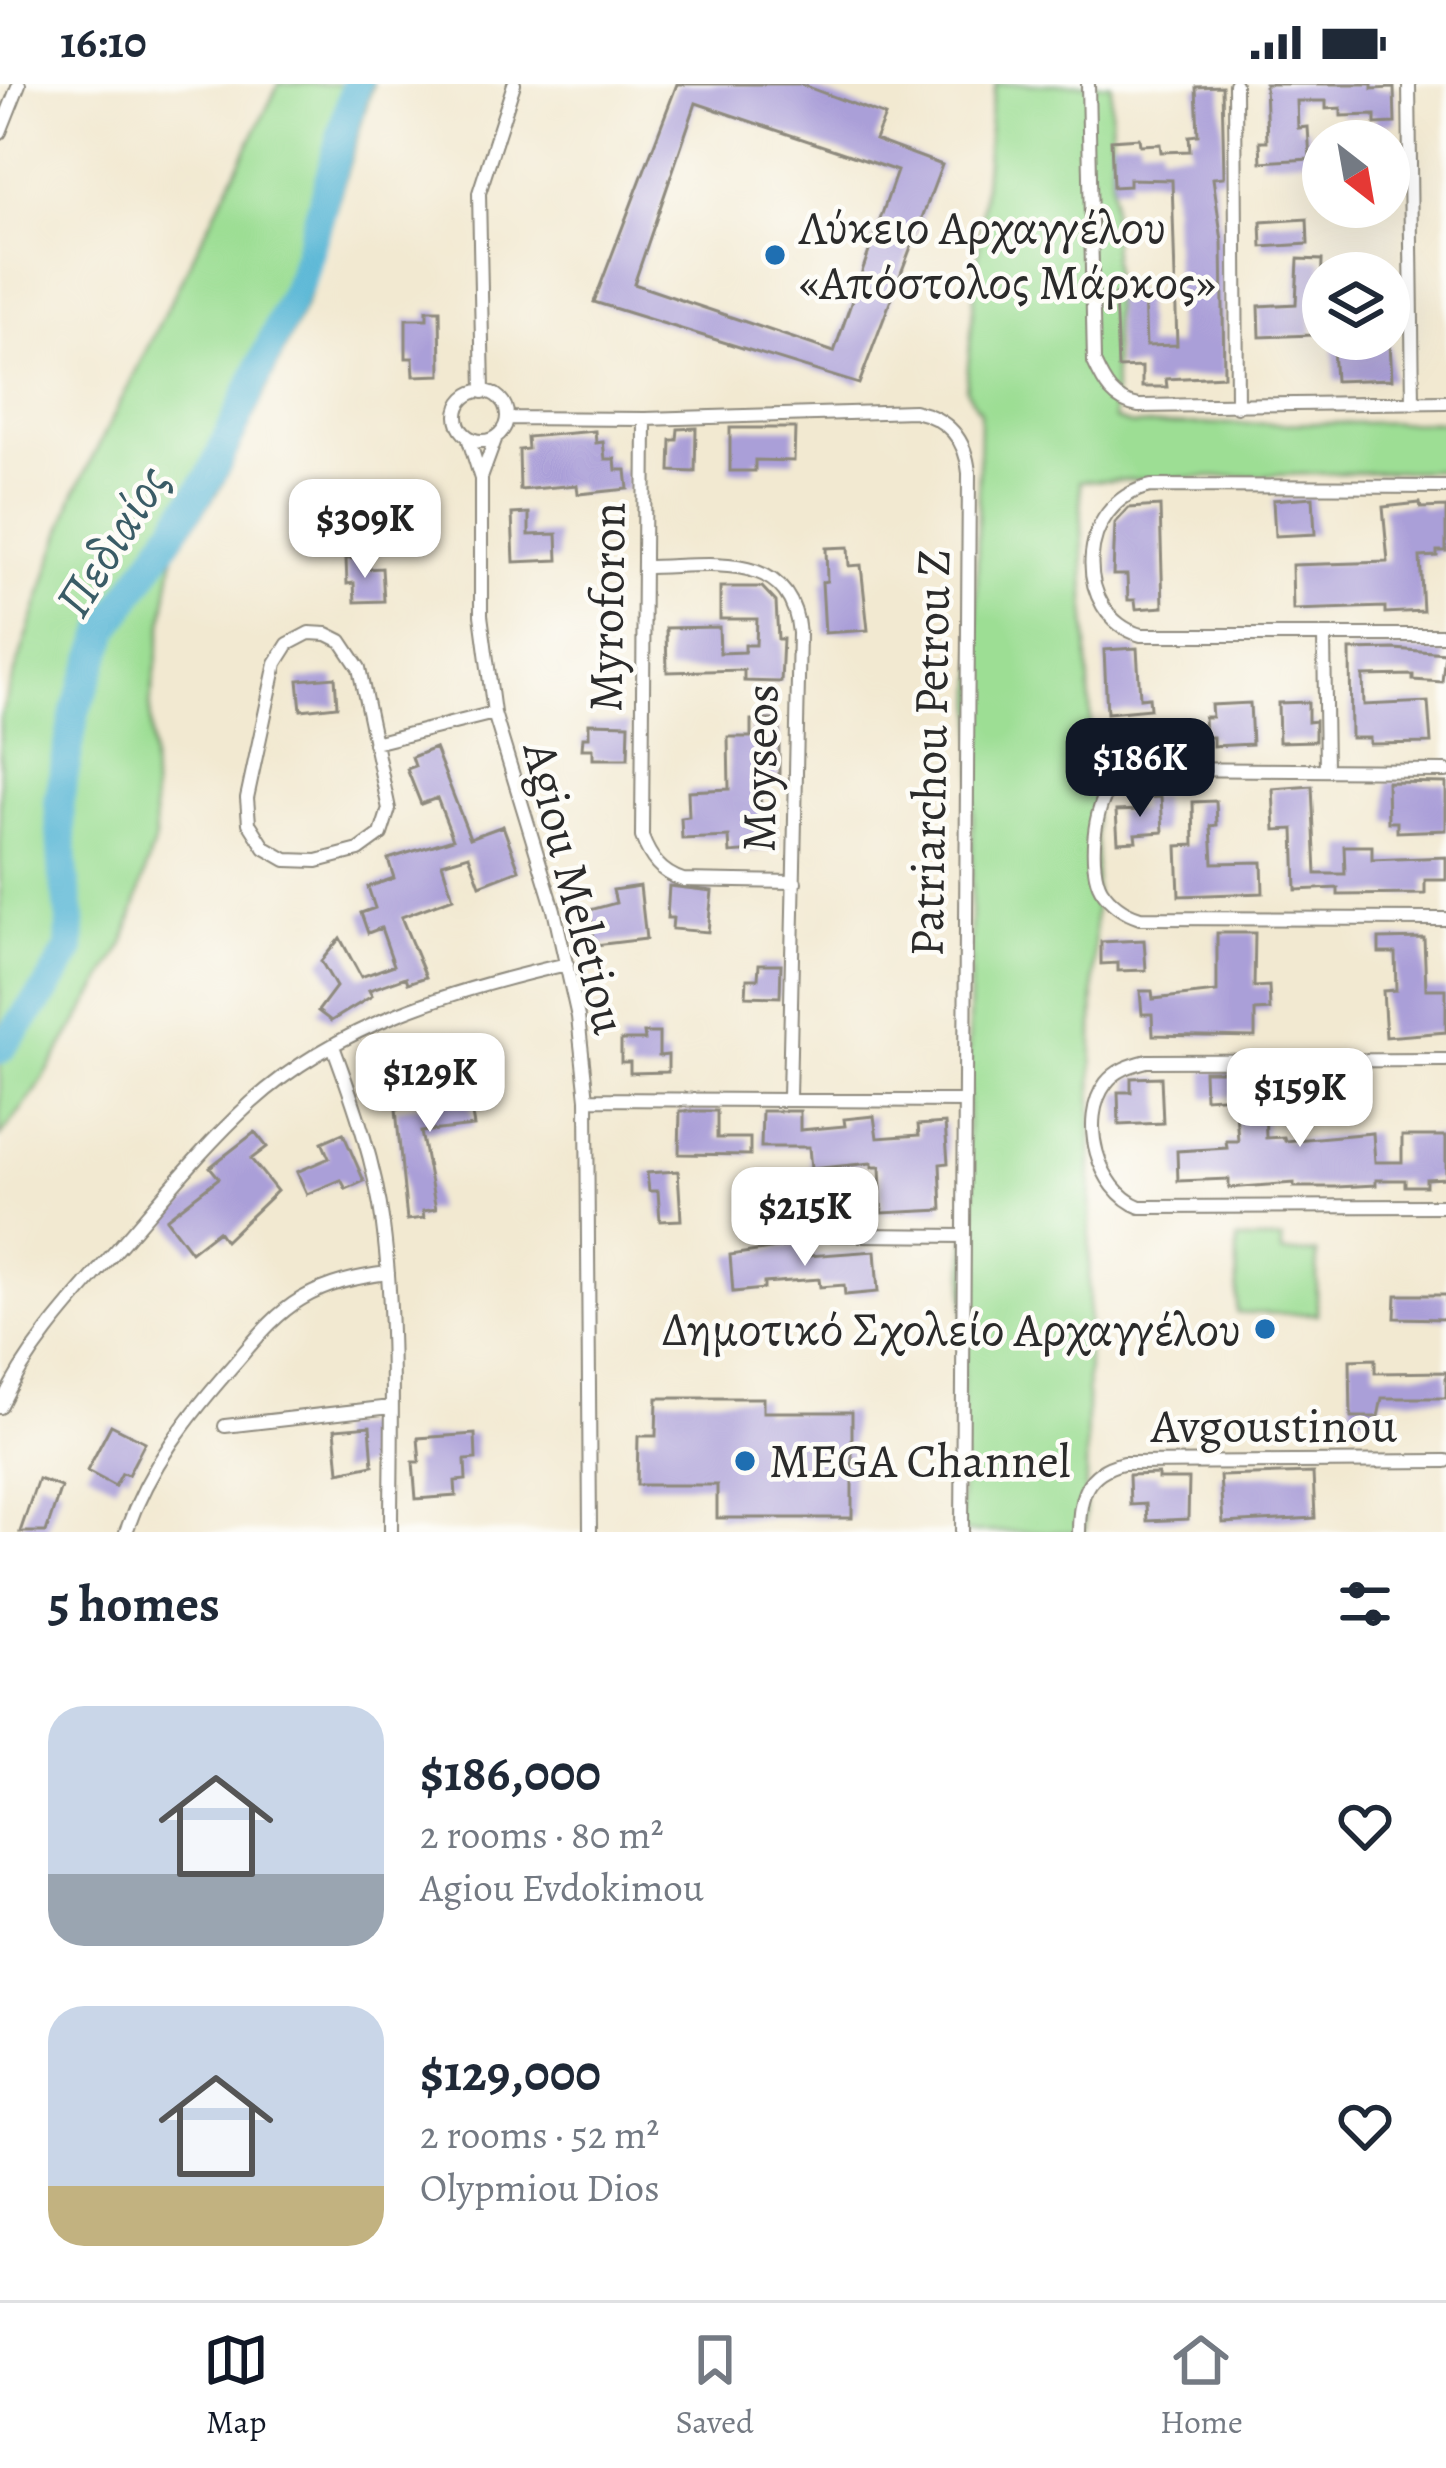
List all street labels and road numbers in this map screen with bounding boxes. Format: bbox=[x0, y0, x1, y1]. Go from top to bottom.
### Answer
street label: Myroforon bbox=[572, 501, 642, 713]
street label: Patriarchou Petrou Z bbox=[893, 549, 967, 957]
street label: Moyseos bbox=[726, 683, 794, 853]
street label: Agiou Meletiou bbox=[507, 734, 643, 1041]
street label: Avgoustinou bbox=[1150, 1393, 1397, 1459]

